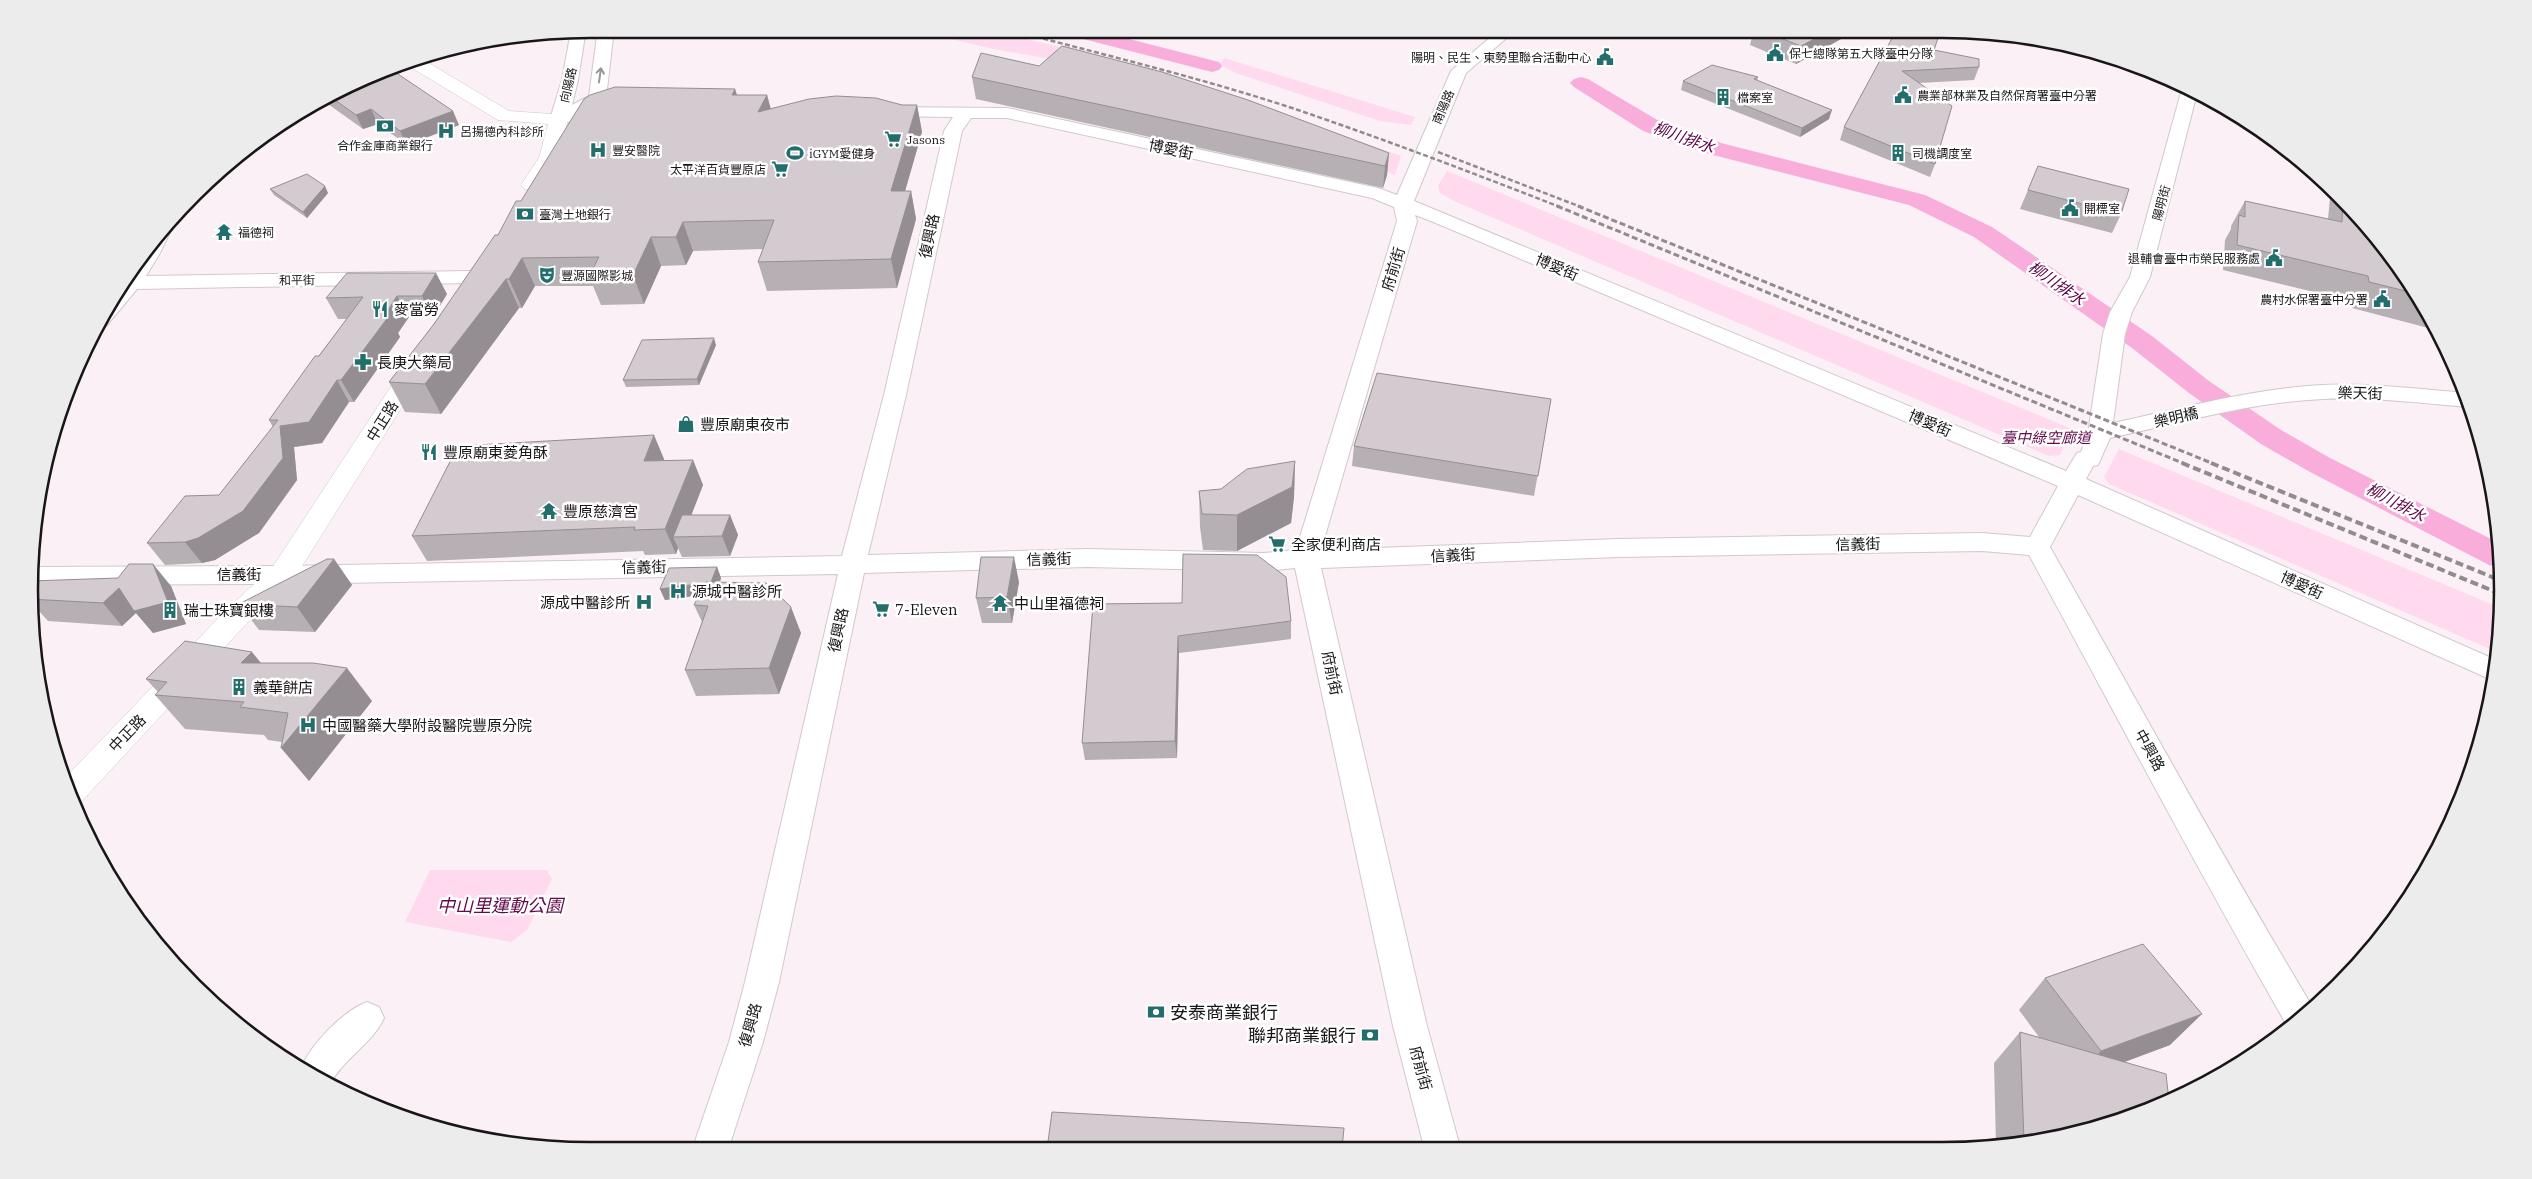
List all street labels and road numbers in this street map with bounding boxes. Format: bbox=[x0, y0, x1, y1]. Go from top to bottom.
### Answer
street label: 向陽路 bbox=[557, 66, 579, 104]
street label: 南陽路 bbox=[1429, 87, 1457, 127]
street label: 博愛街 bbox=[1147, 135, 1195, 163]
street label: 陽明街 bbox=[2149, 184, 2173, 222]
street label: 復興路 bbox=[915, 212, 943, 260]
street label: 府前街 bbox=[1377, 245, 1409, 293]
street label: 博愛街 bbox=[1533, 249, 1581, 285]
street label: 和平街 bbox=[279, 272, 315, 288]
street label: 樂天街 bbox=[2337, 383, 2383, 403]
street label: 中正路 bbox=[362, 397, 402, 445]
street label: 樂明橋 bbox=[2152, 403, 2200, 431]
street label: 博愛街 bbox=[1906, 405, 1954, 441]
street label: 信義街 bbox=[1835, 534, 1881, 554]
street label: 信義街 bbox=[1430, 544, 1476, 566]
street label: 信義街 bbox=[1026, 549, 1072, 569]
street label: 信義街 bbox=[621, 557, 667, 577]
street label: 信義街 bbox=[216, 565, 262, 584]
street label: 博愛街 bbox=[2278, 567, 2326, 603]
street label: 復興路 bbox=[824, 606, 852, 654]
street label: 府前街 bbox=[1318, 649, 1346, 697]
street label: 中正路 bbox=[105, 710, 149, 756]
street label: 中興路 bbox=[2131, 726, 2169, 774]
street label: 復興路 bbox=[735, 1001, 765, 1049]
street label: 府前街 bbox=[1406, 1044, 1436, 1092]

